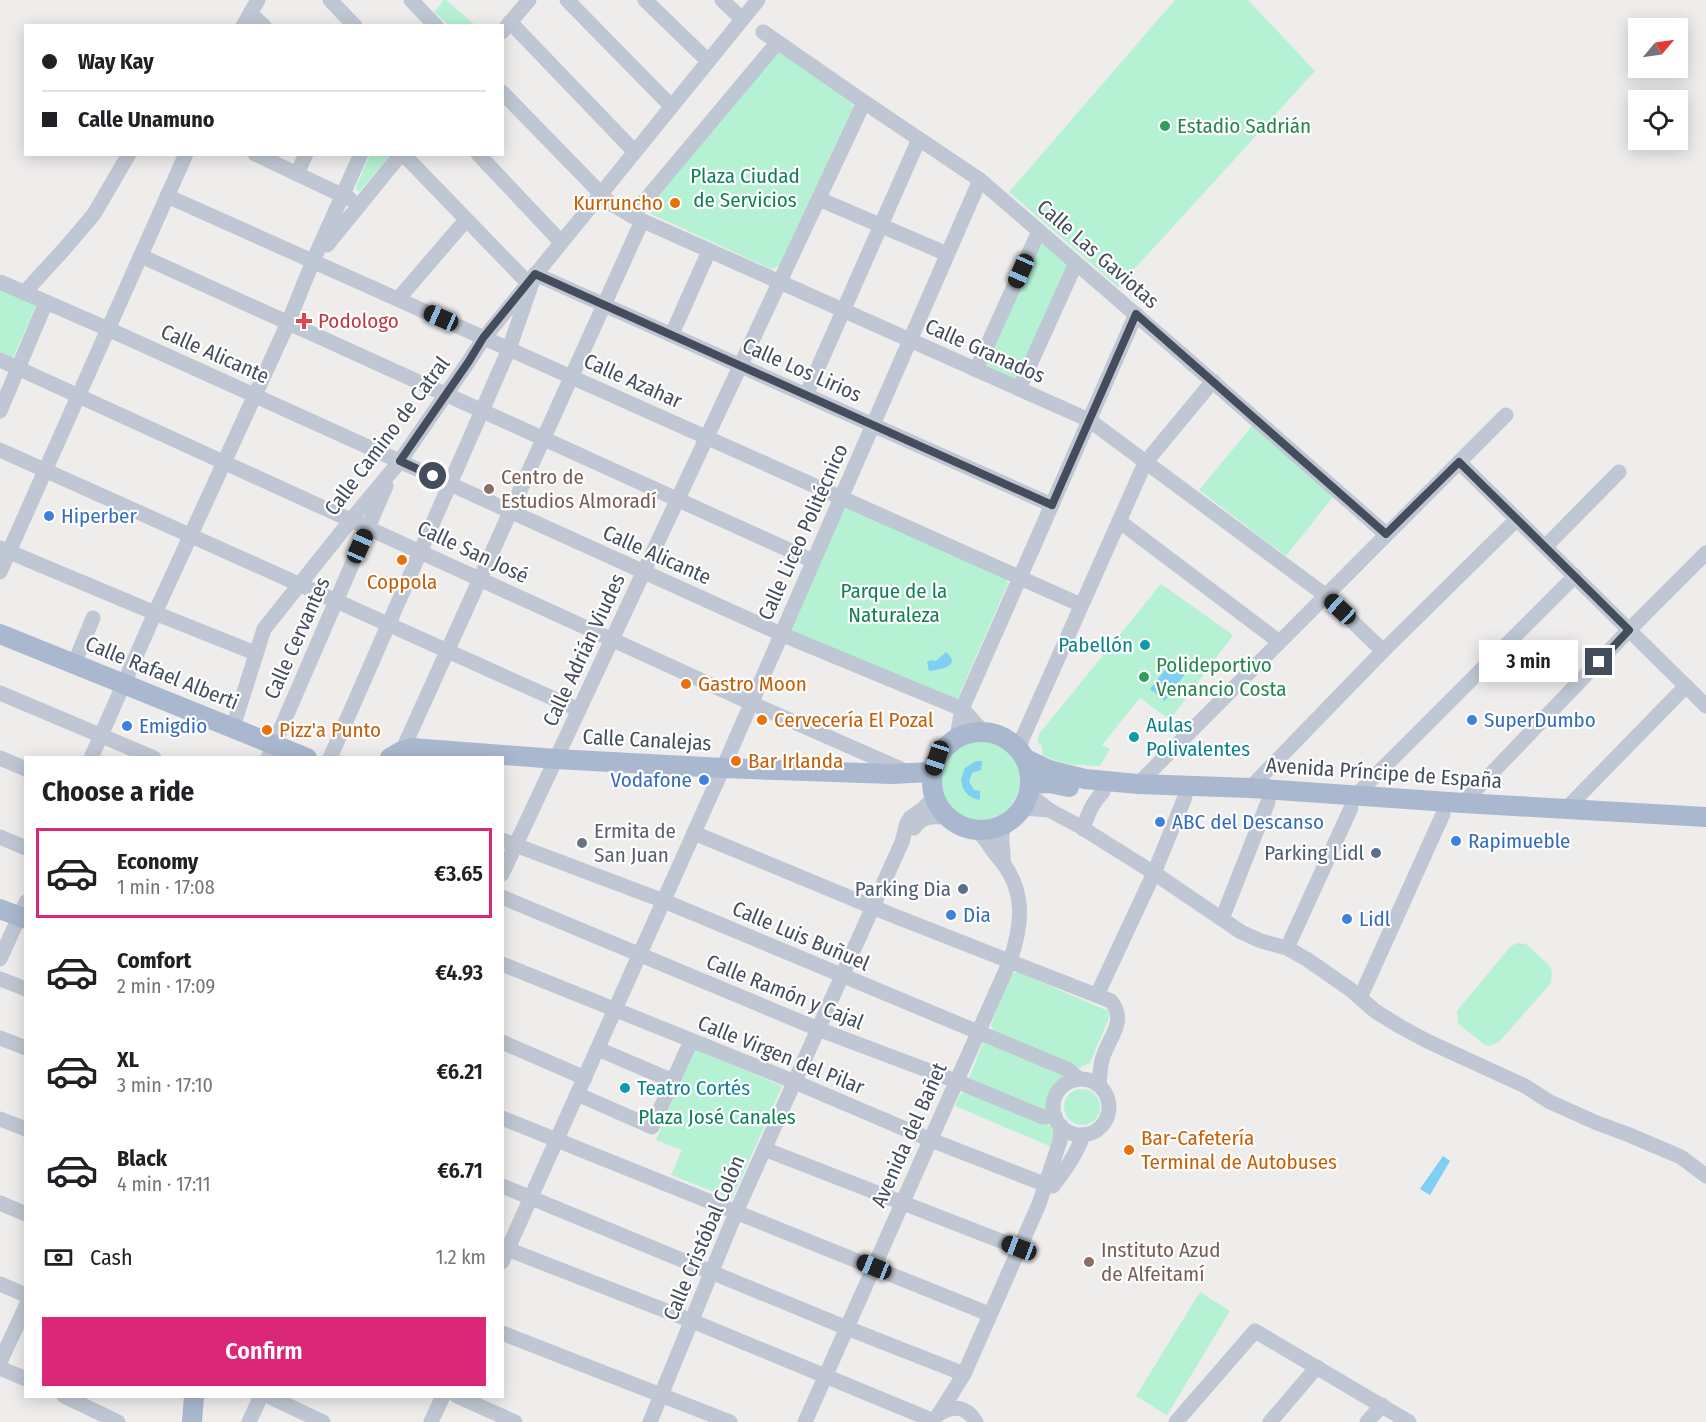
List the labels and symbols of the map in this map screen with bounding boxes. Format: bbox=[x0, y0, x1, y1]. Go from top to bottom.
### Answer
north arrow bbox=[1628, 18, 1688, 78]
place label: Estadio Sadrián bbox=[1177, 113, 1311, 139]
marker: Estadio Sadrián bbox=[1158, 119, 1172, 133]
park label: Plaza Ciudad de Servicios bbox=[690, 163, 800, 213]
place label: Kurruncho bbox=[573, 190, 663, 216]
street label: Calle Las Gaviotas bbox=[1032, 194, 1164, 314]
marker: Kurruncho bbox=[668, 196, 682, 210]
car bbox=[1005, 251, 1037, 291]
car bbox=[421, 302, 461, 334]
place label: Podologo bbox=[318, 308, 399, 334]
marker: Podologo bbox=[295, 312, 313, 330]
street label: Calle Granados bbox=[921, 313, 1049, 389]
street label: Calle Alicante bbox=[157, 319, 273, 389]
street label: Calle Los Lirios bbox=[738, 332, 866, 408]
street label: Calle Azahar bbox=[580, 348, 687, 414]
street label: Calle Camino de Catral bbox=[319, 351, 456, 521]
street label: Calle Liceo Politécnico bbox=[752, 440, 854, 624]
route start bbox=[419, 462, 446, 489]
place label: Centro de Estudios Almoradí bbox=[501, 464, 657, 514]
marker: Centro de Estudios Almoradí bbox=[482, 482, 496, 496]
place label: Hiperber bbox=[61, 503, 137, 529]
marker: Hiperber bbox=[42, 509, 56, 523]
street label: Calle San José bbox=[413, 515, 533, 589]
street label: Calle Alicante bbox=[599, 520, 715, 590]
car bbox=[344, 526, 376, 566]
marker: Coppola bbox=[395, 553, 409, 567]
place label: Coppola bbox=[367, 569, 437, 595]
street label: Calle Adrián Viudes bbox=[537, 569, 631, 731]
street label: Calle Cervantes bbox=[258, 573, 336, 703]
park label: Parque de la Naturaleza bbox=[841, 578, 947, 628]
car bbox=[1321, 590, 1359, 628]
street label: Calle Rafael Alberti bbox=[82, 630, 242, 716]
place label: Pabellón bbox=[1058, 632, 1133, 658]
marker: Pabellón bbox=[1138, 638, 1152, 652]
callout: 3 min bbox=[1479, 641, 1578, 683]
route end bbox=[1585, 648, 1612, 675]
place label: Polideportivo Venancio Costa bbox=[1156, 652, 1287, 702]
marker: Polideportivo Venancio Costa bbox=[1137, 670, 1151, 684]
place label: Gastro Moon bbox=[698, 671, 807, 697]
marker: Gastro Moon bbox=[679, 677, 693, 691]
place label: Cervecería El Pozal bbox=[774, 707, 934, 733]
place label: SuperDumbo bbox=[1484, 707, 1596, 733]
place label: Aulas Polivalentes bbox=[1146, 712, 1250, 762]
place label: Emigdio bbox=[139, 713, 207, 739]
marker: Cervecería El Pozal bbox=[755, 713, 769, 727]
marker: SuperDumbo bbox=[1465, 713, 1479, 727]
place label: Pizz'a Punto bbox=[279, 717, 381, 743]
marker: Emigdio bbox=[120, 719, 134, 733]
marker: Pizz'a Punto bbox=[260, 723, 274, 737]
street label: Calle Canalejas bbox=[582, 724, 712, 756]
marker: Aulas Polivalentes bbox=[1127, 730, 1141, 744]
car bbox=[923, 738, 951, 778]
place label: Bar Irlanda bbox=[748, 748, 843, 774]
street label: Avenida Príncipe de España bbox=[1265, 752, 1503, 794]
marker: Bar Irlanda bbox=[729, 754, 743, 768]
place label: Vodafone bbox=[611, 767, 692, 793]
marker: Vodafone bbox=[697, 773, 711, 787]
place label: ABC del Descanso bbox=[1172, 809, 1324, 835]
marker: ABC del Descanso bbox=[1153, 815, 1167, 829]
place label: Ermita de San Juan bbox=[594, 818, 676, 868]
place label: Rapimueble bbox=[1468, 828, 1570, 854]
marker: Rapimueble bbox=[1449, 834, 1463, 848]
marker: Ermita de San Juan bbox=[575, 836, 589, 850]
place label: Parking Lidl bbox=[1264, 840, 1364, 866]
marker: Parking Lidl bbox=[1369, 846, 1383, 860]
place label: Parking Dia bbox=[855, 876, 951, 902]
marker: Parking Dia bbox=[956, 882, 970, 896]
street label: Calle Luis Buñuel bbox=[729, 895, 874, 977]
place label: Dia bbox=[963, 902, 991, 928]
place label: Lidl bbox=[1359, 906, 1391, 932]
marker: Dia bbox=[944, 908, 958, 922]
marker: Lidl bbox=[1340, 912, 1354, 926]
street label: Calle Ramón y Cajal bbox=[703, 949, 868, 1036]
street label: Calle Virgen del Pilar bbox=[694, 1010, 869, 1100]
street label: Avenida del Bañet bbox=[865, 1058, 953, 1211]
place label: Teatro Cortés bbox=[637, 1075, 750, 1101]
marker: Teatro Cortés bbox=[618, 1081, 632, 1095]
park label: Plaza José Canales bbox=[638, 1104, 796, 1130]
place label: Bar-Cafetería Terminal de Autobuses bbox=[1141, 1125, 1337, 1175]
marker: Bar-Cafetería Terminal de Autobuses bbox=[1122, 1143, 1136, 1157]
street label: Calle Cristóbal Colón bbox=[657, 1152, 751, 1324]
car bbox=[999, 1233, 1039, 1263]
place label: Instituto Azud de Alfeitamí bbox=[1101, 1237, 1221, 1287]
car bbox=[854, 1252, 894, 1282]
marker: Instituto Azud de Alfeitamí bbox=[1082, 1255, 1096, 1269]

